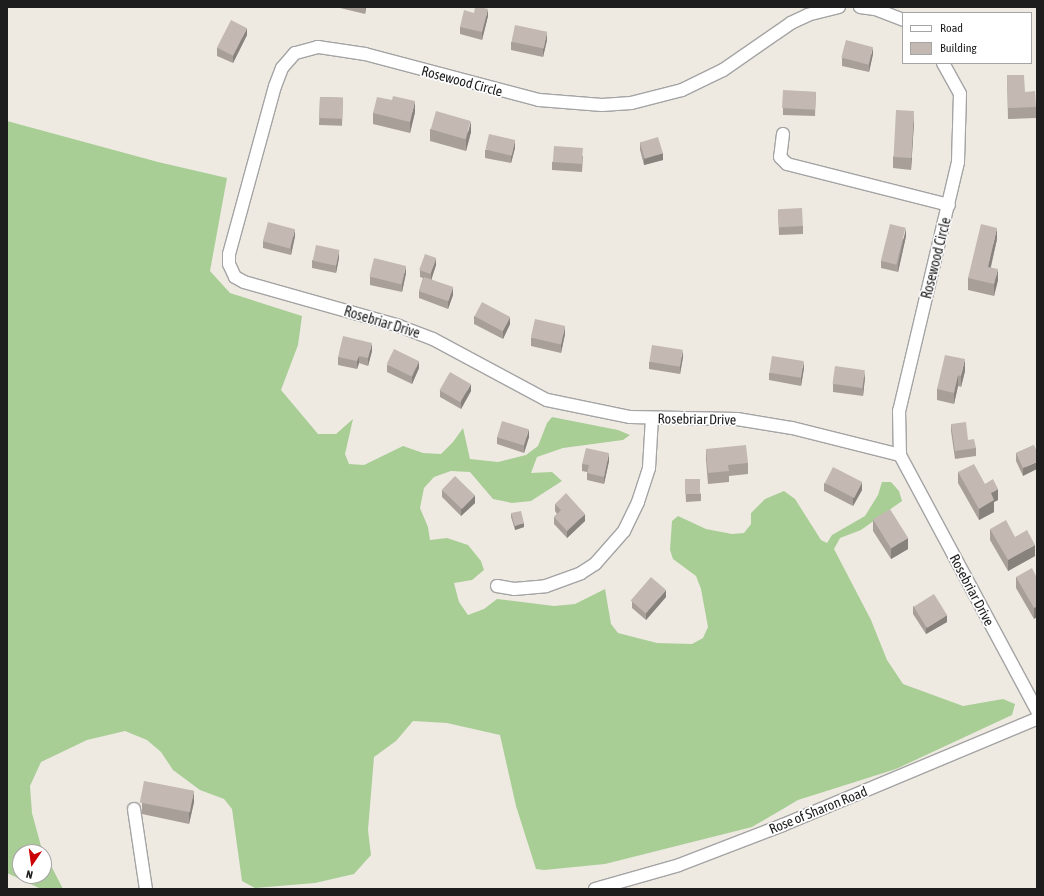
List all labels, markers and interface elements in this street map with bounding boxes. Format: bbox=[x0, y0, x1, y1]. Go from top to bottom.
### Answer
legend bbox=[902, 12, 1032, 64]
text: Road bbox=[940, 21, 963, 35]
text: Building bbox=[940, 41, 977, 55]
street label: Rosewood Circle bbox=[420, 62, 504, 100]
street label: Rosewood Circle bbox=[918, 215, 954, 301]
street label: Rosebriar Drive bbox=[342, 302, 422, 342]
street label: Rosebriar Drive bbox=[658, 410, 736, 428]
street label: Rosebriar Drive bbox=[946, 551, 998, 629]
street label: Rose of Sharon Road bbox=[766, 783, 870, 837]
north arrow bbox=[12, 844, 52, 884]
text: N bbox=[25, 868, 34, 881]

